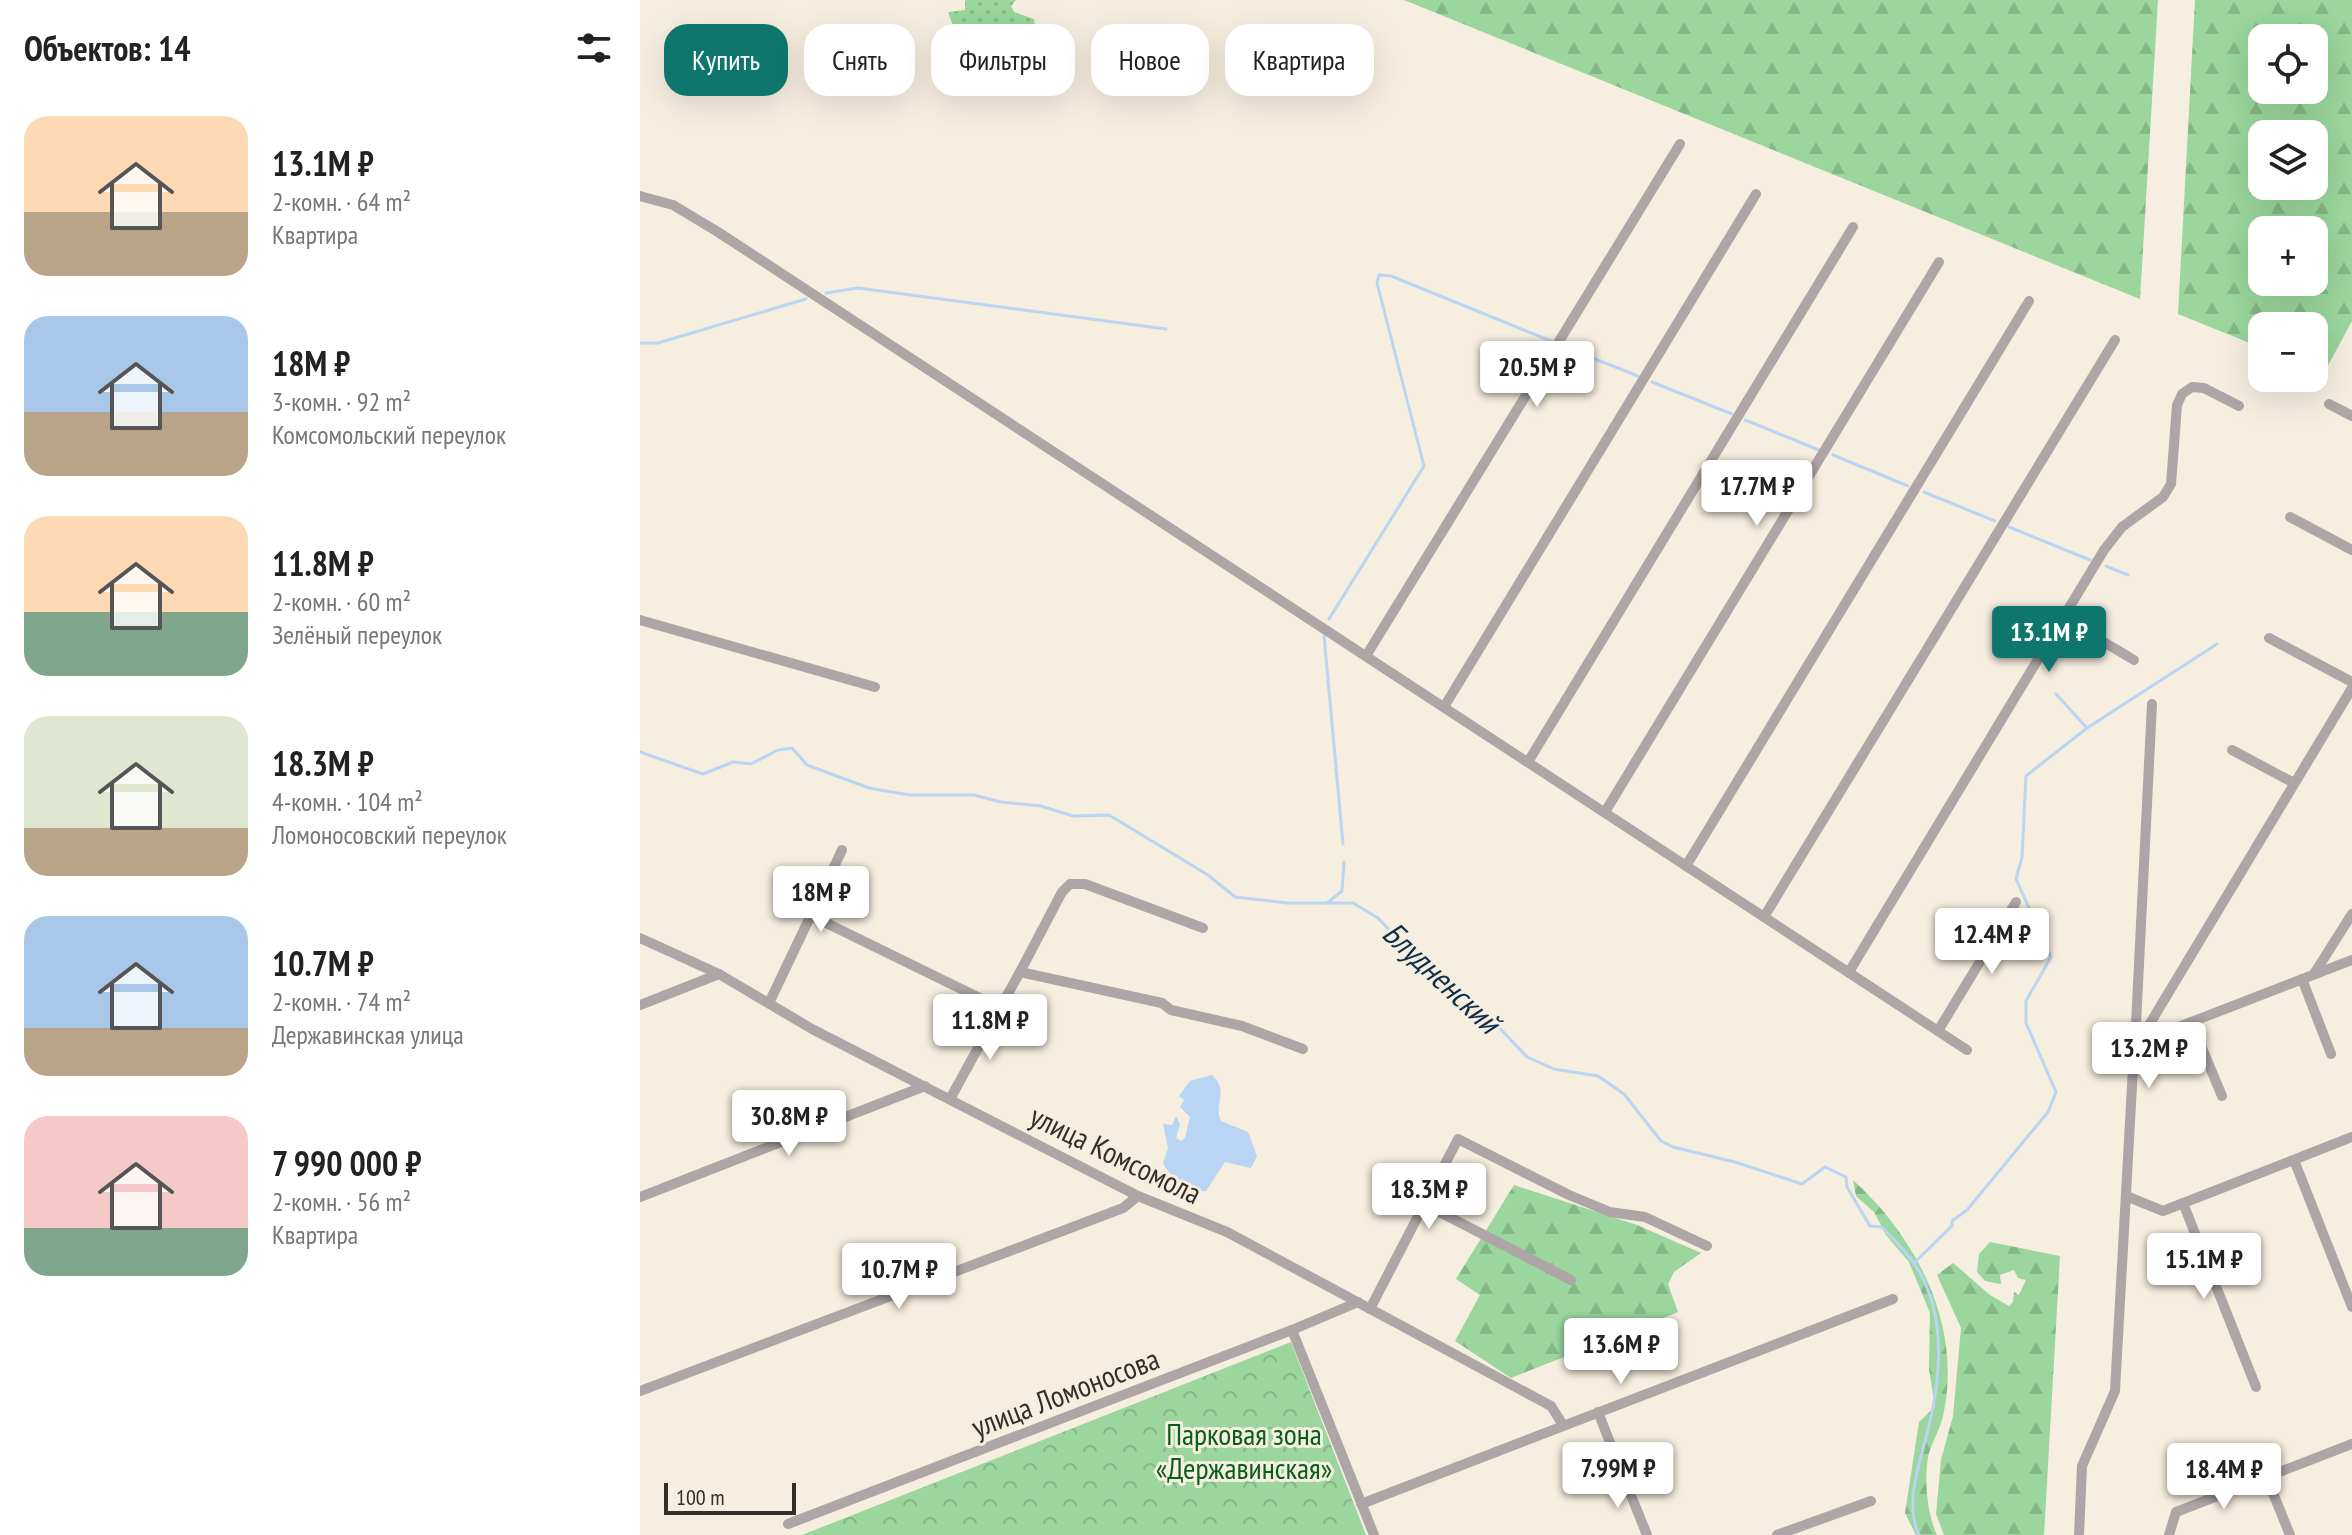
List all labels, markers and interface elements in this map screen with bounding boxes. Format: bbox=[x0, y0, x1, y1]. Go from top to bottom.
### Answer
chip: Купить bbox=[664, 24, 788, 96]
chip: Снять bbox=[804, 24, 915, 96]
chip: Фильтры bbox=[931, 24, 1075, 96]
chip: Новое bbox=[1091, 24, 1209, 96]
chip: Квартира bbox=[1225, 24, 1374, 96]
map controls bbox=[2248, 24, 2328, 392]
button: locate bbox=[2248, 24, 2328, 104]
text: Объектов: 14 bbox=[24, 26, 191, 70]
icon: filters bbox=[572, 26, 616, 70]
button: layers bbox=[2248, 120, 2328, 200]
text: 13.1M ₽ bbox=[272, 141, 374, 185]
icon: home bbox=[88, 148, 184, 244]
text: 2-комн. · 64 m² bbox=[272, 185, 411, 218]
button: + bbox=[2248, 216, 2328, 296]
text: Квартира bbox=[272, 218, 358, 251]
button: − bbox=[2248, 312, 2328, 392]
text: 18M ₽ bbox=[272, 341, 350, 385]
pin: 20.5M ₽ bbox=[1463, 341, 1611, 409]
icon: home bbox=[88, 348, 184, 444]
text: 20.5M ₽ bbox=[1498, 350, 1576, 383]
text: 3-комн. · 92 m² bbox=[272, 385, 411, 418]
text: Комсомольский переулок bbox=[272, 418, 506, 451]
pin: 17.7M ₽ bbox=[1683, 460, 1831, 528]
text: 17.7M ₽ bbox=[1719, 469, 1795, 502]
text: 11.8M ₽ bbox=[272, 541, 374, 585]
icon: home bbox=[88, 548, 184, 644]
text: 2-комн. · 60 m² bbox=[272, 585, 411, 618]
pin: 13.1M ₽ bbox=[1975, 606, 2123, 674]
text: 13.1M ₽ bbox=[2010, 615, 2088, 648]
text: Зелёный переулок bbox=[272, 618, 442, 651]
text: 18.3M ₽ bbox=[272, 741, 374, 785]
icon: home bbox=[88, 748, 184, 844]
text: 4-комн. · 104 m² bbox=[272, 785, 423, 818]
text: Ломоносовский переулок bbox=[272, 818, 507, 851]
pin: 18M ₽ bbox=[765, 866, 877, 934]
text: 18M ₽ bbox=[791, 875, 851, 908]
pin: 12.4M ₽ bbox=[1918, 908, 2066, 976]
water label: Блудненский bbox=[1374, 912, 1512, 1044]
text: 12.4M ₽ bbox=[1953, 917, 2031, 950]
text: 10.7M ₽ bbox=[272, 941, 374, 985]
icon: home bbox=[88, 948, 184, 1044]
text: 2-комн. · 74 m² bbox=[272, 985, 411, 1018]
pin: 11.8M ₽ bbox=[916, 994, 1064, 1062]
text: 11.8M ₽ bbox=[951, 1003, 1029, 1036]
text: Державинская улица bbox=[272, 1018, 464, 1051]
pin: 13.2M ₽ bbox=[2075, 1022, 2223, 1090]
text: 13.2M ₽ bbox=[2110, 1031, 2188, 1064]
pin: 30.8M ₽ bbox=[715, 1090, 863, 1158]
street label: улица Комсомола bbox=[1024, 1096, 1208, 1212]
text: 30.8M ₽ bbox=[750, 1099, 828, 1132]
text: 7 990 000 ₽ bbox=[272, 1141, 421, 1185]
icon: home bbox=[88, 1148, 184, 1244]
pin: 18.3M ₽ bbox=[1355, 1163, 1503, 1231]
text: 18.3M ₽ bbox=[1390, 1172, 1468, 1205]
text: 2-комн. · 56 m² bbox=[272, 1185, 411, 1218]
text: Квартира bbox=[272, 1218, 358, 1251]
pin: 15.1M ₽ bbox=[2130, 1233, 2278, 1301]
text: 15.1M ₽ bbox=[2165, 1242, 2243, 1275]
pin: 10.7M ₽ bbox=[825, 1243, 973, 1311]
text: 10.7M ₽ bbox=[860, 1252, 938, 1285]
pin: 13.6M ₽ bbox=[1547, 1318, 1695, 1386]
text: 13.6M ₽ bbox=[1582, 1327, 1660, 1360]
street label: улица Ломоносова bbox=[966, 1338, 1164, 1446]
park label: Парковая зона «Державинская» bbox=[1156, 1414, 1332, 1487]
pin: 7.99M ₽ bbox=[1544, 1442, 1692, 1510]
pin: 18.4M ₽ bbox=[2150, 1443, 2298, 1511]
text: 7.99M ₽ bbox=[1580, 1451, 1656, 1484]
text: 18.4M ₽ bbox=[2185, 1452, 2263, 1485]
scale bar bbox=[664, 1479, 796, 1515]
text: 100 m bbox=[676, 1483, 725, 1511]

